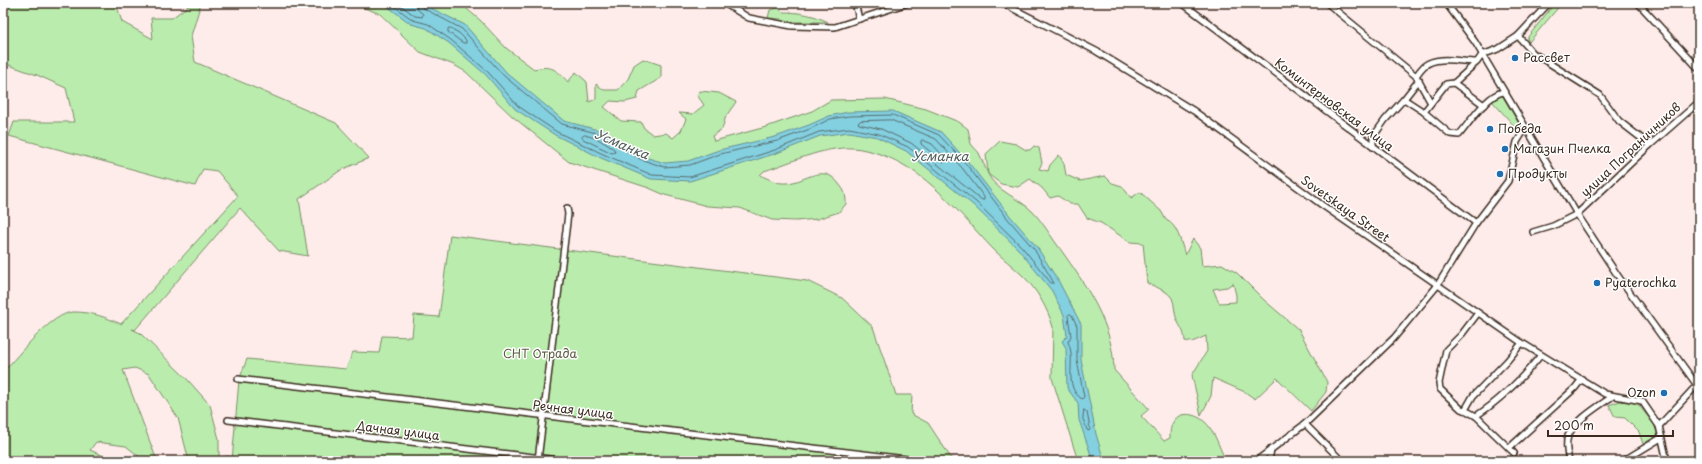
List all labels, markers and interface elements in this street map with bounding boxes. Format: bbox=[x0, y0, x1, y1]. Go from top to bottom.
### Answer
place label: Рассвет bbox=[1523, 48, 1570, 66]
street label: Коминтерновская улица bbox=[1271, 53, 1398, 155]
marker: Рассвет bbox=[1510, 53, 1520, 63]
street label: улица Пограничников bbox=[1576, 98, 1684, 201]
place label: Победа bbox=[1498, 119, 1542, 137]
water label: Усманка bbox=[592, 124, 653, 164]
marker: Победа bbox=[1485, 124, 1495, 134]
place label: Магазин Пчелка bbox=[1513, 139, 1611, 157]
marker: Магазин Пчелка bbox=[1500, 144, 1510, 154]
water label: Усманка bbox=[911, 146, 969, 165]
place label: Продукты bbox=[1508, 164, 1567, 182]
marker: Продукты bbox=[1495, 169, 1505, 179]
street label: Sovetskaya Street bbox=[1297, 171, 1394, 246]
place label: Pyaterochka bbox=[1605, 273, 1677, 291]
marker: Pyaterochka bbox=[1592, 278, 1602, 288]
park label: СНТ Отрада bbox=[503, 344, 578, 362]
place label: Ozon bbox=[1627, 383, 1656, 401]
marker: Ozon bbox=[1659, 388, 1669, 398]
street label: Речная улица bbox=[532, 395, 615, 423]
scale bar bbox=[1548, 412, 1673, 438]
street label: Дачная улица bbox=[355, 416, 441, 444]
text: 200 m bbox=[1554, 416, 1594, 434]

